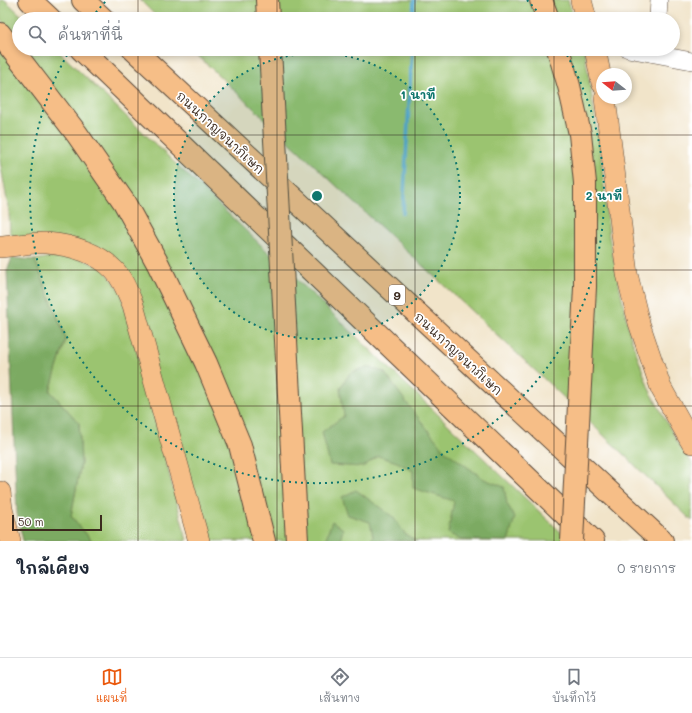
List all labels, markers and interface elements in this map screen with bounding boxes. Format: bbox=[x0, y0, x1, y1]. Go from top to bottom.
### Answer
search box bbox=[12, 12, 680, 56]
icon: search bbox=[26, 23, 48, 45]
text: ค้นหาที่นี่ bbox=[58, 24, 123, 44]
north arrow bbox=[596, 68, 632, 104]
text: 1 นาที bbox=[401, 86, 435, 102]
street label: ถนนกาญจนาภิเษก bbox=[173, 87, 269, 177]
text: 2 นาที bbox=[586, 187, 622, 203]
centre of rings bbox=[310, 189, 324, 203]
road number: 9 bbox=[389, 285, 405, 305]
street label: ถนนกาญจนาภิเษก bbox=[411, 308, 507, 398]
scale bar bbox=[12, 513, 102, 532]
text: 50 m bbox=[18, 514, 44, 529]
text: ใกล้เคียง bbox=[16, 556, 90, 578]
text: 0 รายการ bbox=[617, 559, 676, 576]
tab: แผนที่ bbox=[96, 666, 127, 705]
tab: เส้นทาง bbox=[319, 666, 360, 705]
tab: บันทึกไว้ bbox=[552, 666, 596, 705]

